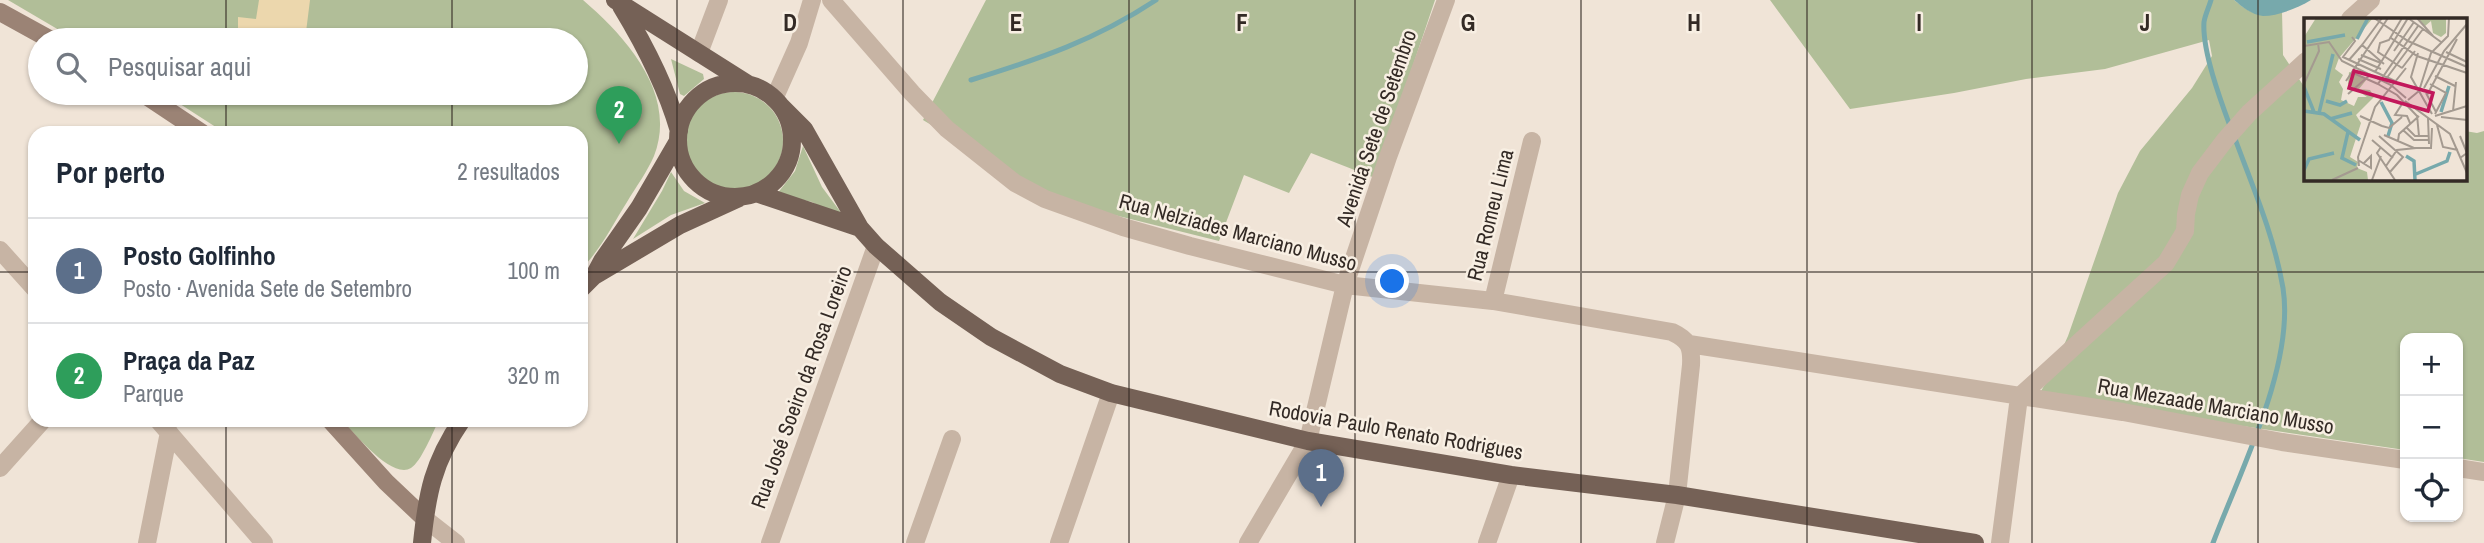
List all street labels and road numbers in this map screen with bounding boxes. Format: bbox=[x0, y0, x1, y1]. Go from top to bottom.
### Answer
street label: Avenida Sete de Setembro bbox=[1328, 26, 1423, 231]
street label: Rua Romeu Lima bbox=[1460, 146, 1520, 284]
street label: Rua Nelziades Marciano Musso bbox=[1116, 186, 1360, 278]
street label: Rua José Soeiro da Rosa Loreiro bbox=[744, 262, 858, 512]
street label: Rua Mezaade Marciano Musso bbox=[2096, 371, 2336, 441]
street label: Rodovia Paulo Renato Rodrigues bbox=[1267, 393, 1525, 467]

